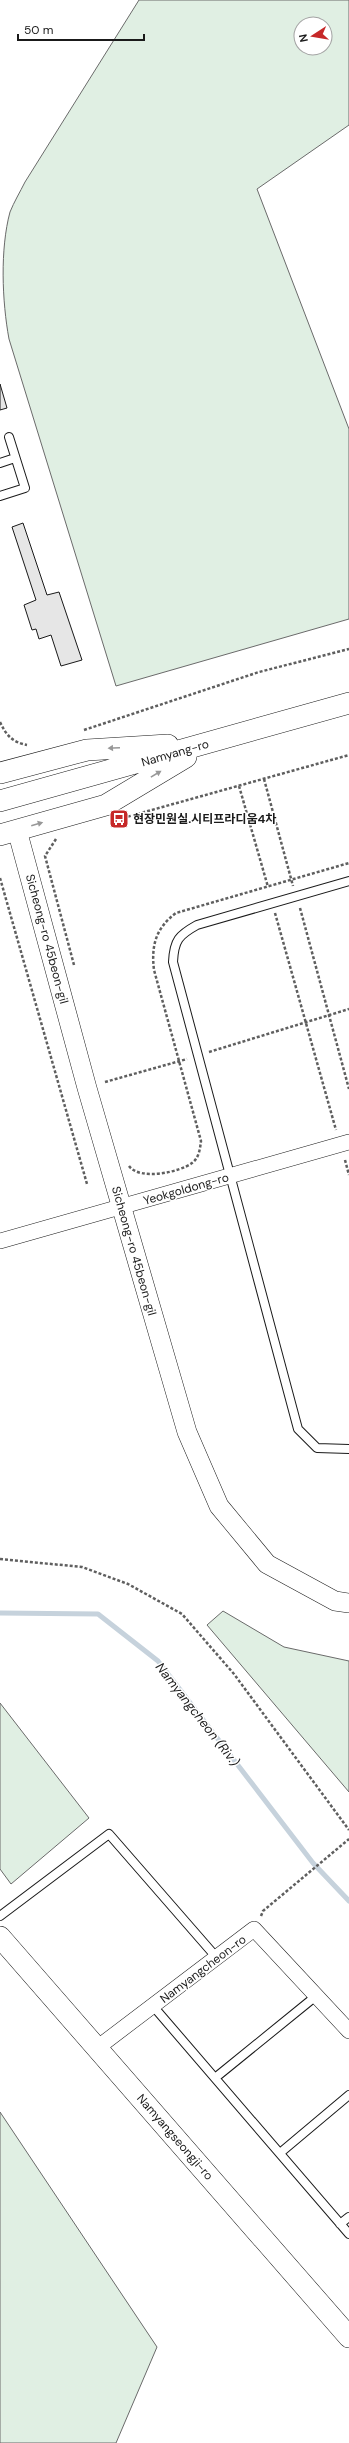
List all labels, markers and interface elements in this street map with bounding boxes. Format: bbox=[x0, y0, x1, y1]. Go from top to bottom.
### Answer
scale bar bbox=[18, 16, 144, 42]
north arrow bbox=[293, 16, 333, 56]
text: 50 m bbox=[24, 22, 53, 38]
text: N bbox=[296, 33, 311, 43]
street label: Namyang-ro bbox=[139, 736, 211, 770]
one-way arrow bbox=[108, 745, 120, 752]
one-way arrow bbox=[150, 771, 162, 778]
bus stop icon: 현장민원실.시티프라디움4차 bbox=[108, 808, 130, 830]
place label: 현장민원실.시티프라디움4차 bbox=[133, 811, 276, 827]
one-way arrow bbox=[32, 821, 44, 827]
street label: Sicheong-ro 45beon-gil bbox=[22, 872, 72, 1006]
street label: Yeokgoldong-ro bbox=[141, 1169, 231, 1209]
street label: Sicheong-ro 45beon-gil bbox=[108, 1184, 160, 1318]
water label: Namyangcheon (Riv.) bbox=[152, 1659, 243, 1770]
street label: Namyangcheon-ro bbox=[157, 1931, 249, 2007]
street label: Namyangseongji-ro bbox=[133, 2091, 217, 2183]

